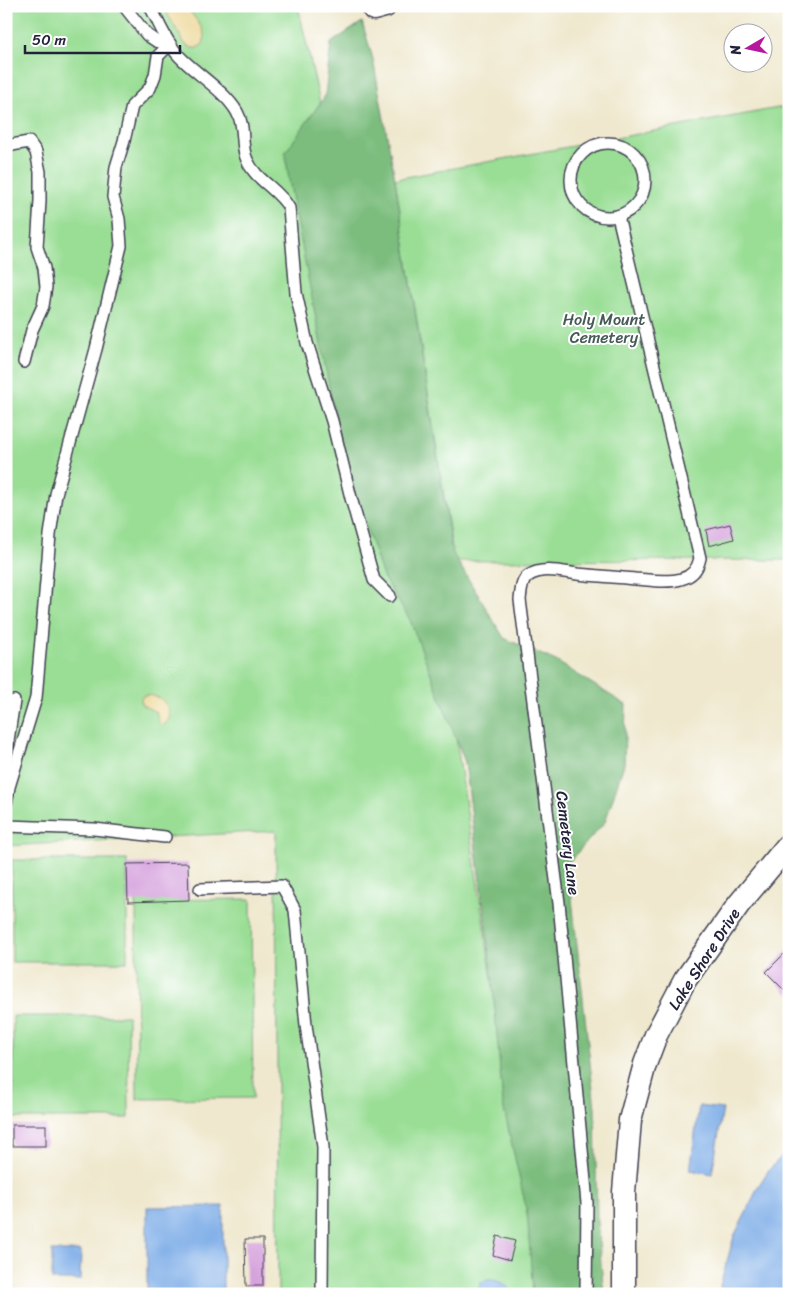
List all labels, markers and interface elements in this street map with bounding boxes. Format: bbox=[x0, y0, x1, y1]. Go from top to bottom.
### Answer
scale bar bbox=[25, 22, 180, 54]
north arrow bbox=[722, 22, 772, 72]
text: 50 m bbox=[32, 27, 67, 53]
text: N bbox=[723, 43, 749, 58]
park label: Holy Mount Cemetery bbox=[563, 305, 645, 352]
street label: Cemetery Lane bbox=[547, 789, 589, 897]
street label: Lake Shore Drive bbox=[660, 902, 748, 1016]

